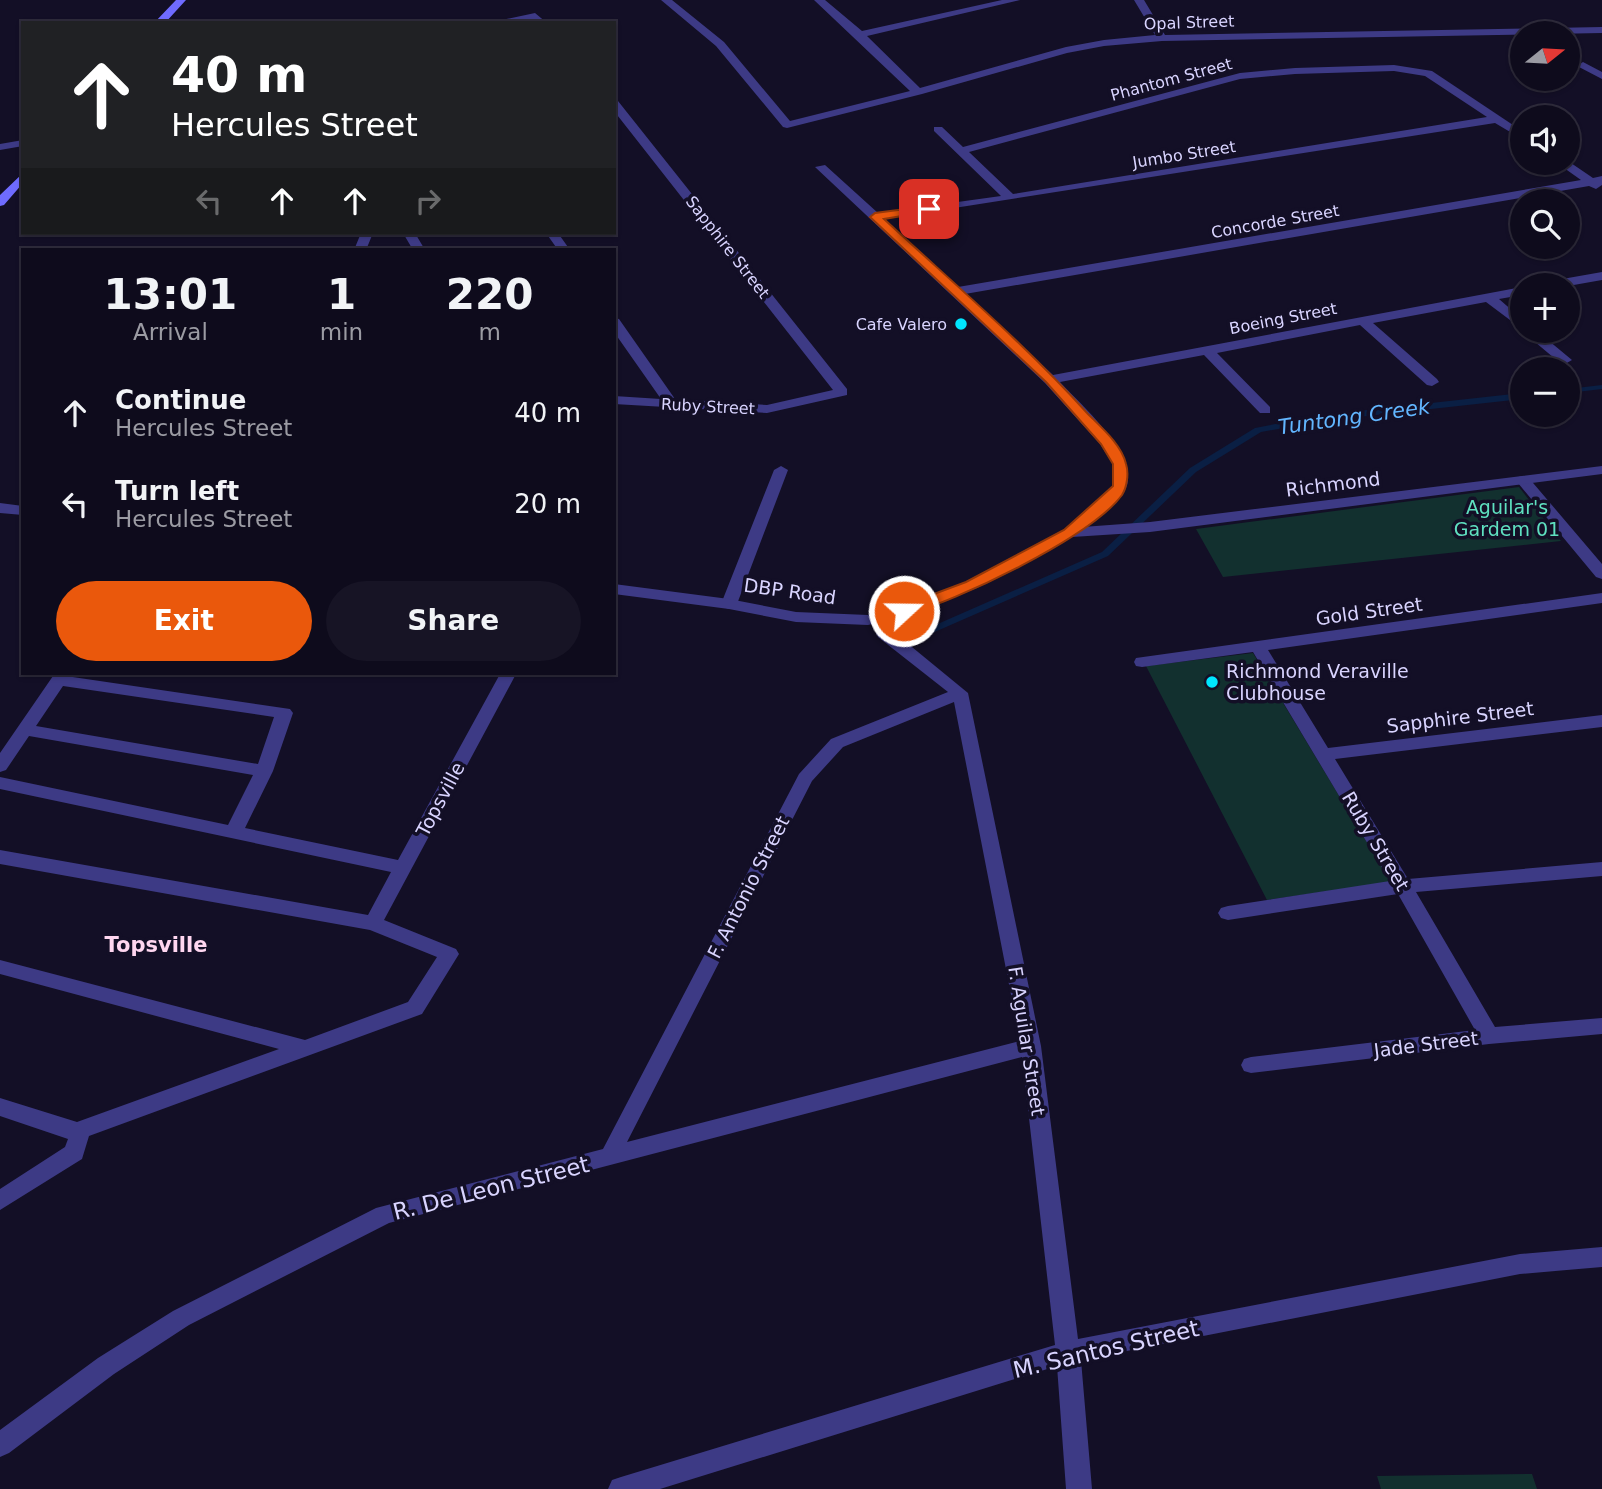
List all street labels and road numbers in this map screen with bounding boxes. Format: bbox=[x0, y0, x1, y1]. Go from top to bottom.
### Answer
street label: Opal Street bbox=[1143, 11, 1235, 34]
street label: Phantom Street bbox=[1108, 54, 1234, 105]
street label: Jumbo Street bbox=[1130, 137, 1237, 172]
street label: Sapphire Street bbox=[682, 192, 773, 302]
street label: Concorde Street bbox=[1210, 201, 1341, 242]
street label: Boeing Street bbox=[1228, 299, 1338, 338]
street label: Ruby Street bbox=[661, 395, 755, 418]
street label: Richmond bbox=[1284, 467, 1382, 501]
street label: DBP Road bbox=[742, 574, 838, 608]
street label: Gold Street bbox=[1314, 593, 1424, 629]
street label: Sapphire Street bbox=[1385, 697, 1535, 737]
street label: Topsville bbox=[411, 758, 469, 841]
street label: Ruby Street bbox=[1338, 788, 1414, 894]
street label: F. Antonio Street bbox=[703, 812, 793, 962]
street label: F. Aguilar Street bbox=[1004, 965, 1050, 1117]
street label: Jade Street bbox=[1372, 1027, 1479, 1061]
street label: R. De Leon Street bbox=[390, 1151, 592, 1225]
street label: M. Santos Street bbox=[1011, 1315, 1201, 1383]

